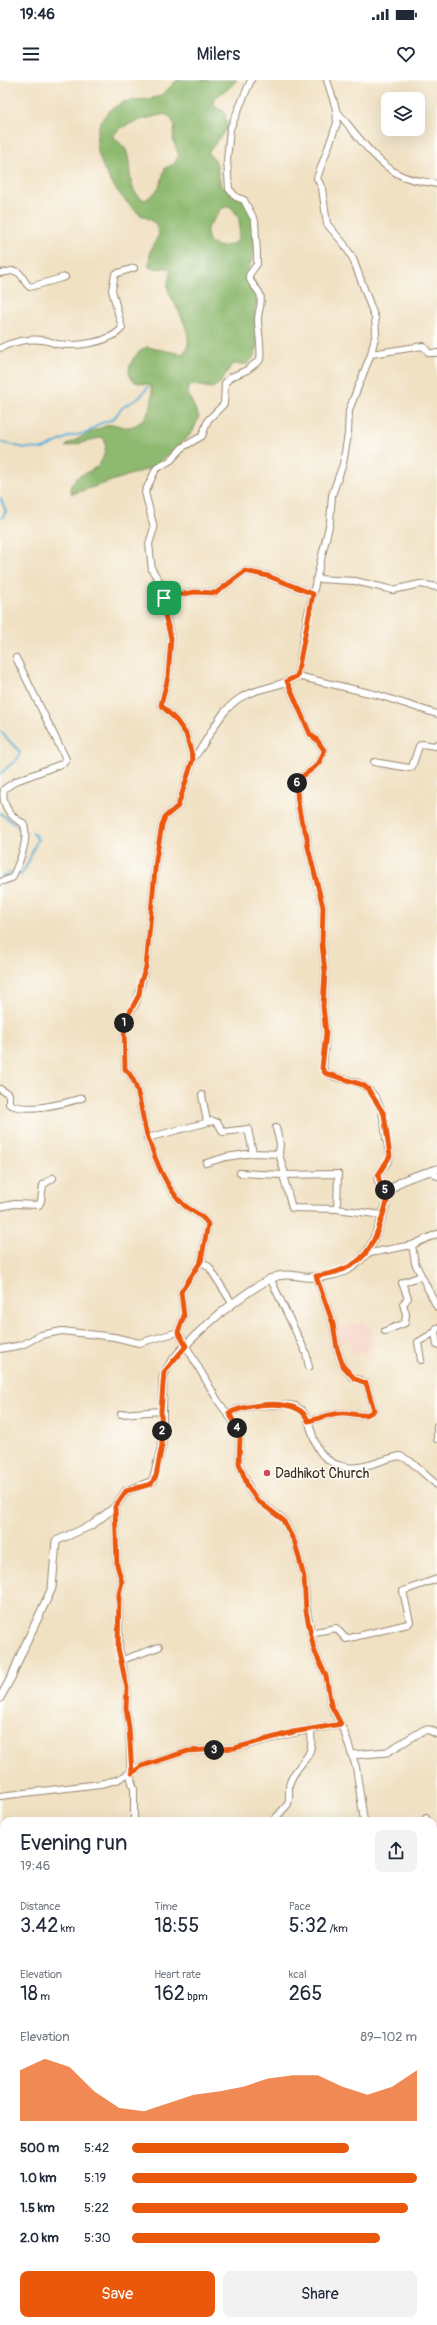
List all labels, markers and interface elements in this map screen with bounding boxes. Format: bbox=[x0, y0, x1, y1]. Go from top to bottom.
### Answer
text: 19:46 bbox=[20, 5, 55, 24]
icon: menu bbox=[20, 43, 42, 65]
text: Milers bbox=[197, 43, 240, 66]
icon: heart bbox=[395, 43, 417, 65]
map controls bbox=[381, 92, 425, 136]
button: layers bbox=[381, 92, 425, 136]
pin bbox=[147, 581, 181, 615]
icon: arrive bbox=[153, 587, 175, 609]
pin: 6 bbox=[287, 773, 307, 793]
text: 6 bbox=[294, 776, 300, 789]
pin: 1 bbox=[114, 1013, 134, 1033]
text: 1 bbox=[122, 1016, 126, 1029]
pin: 5 bbox=[375, 1180, 395, 1200]
text: 5 bbox=[382, 1183, 388, 1196]
pin: 4 bbox=[227, 1418, 247, 1438]
pin: 2 bbox=[152, 1421, 172, 1441]
text: 4 bbox=[234, 1421, 240, 1434]
text: 2 bbox=[159, 1424, 165, 1437]
place label: Dadhikot Church bbox=[275, 1465, 369, 1482]
marker: Dadhikot Church bbox=[262, 1468, 272, 1478]
pin: 3 bbox=[204, 1740, 224, 1760]
text: 3 bbox=[211, 1743, 217, 1756]
text: Evening run bbox=[20, 1829, 128, 1857]
button: share bbox=[375, 1830, 417, 1872]
text: 19:46 bbox=[20, 1858, 50, 1874]
text: Distance bbox=[20, 1900, 60, 1913]
text: Time bbox=[154, 1900, 177, 1913]
text: Pace bbox=[289, 1900, 310, 1913]
text: 3.42 bbox=[20, 1913, 58, 1938]
text: 18:55 bbox=[154, 1913, 199, 1938]
text: 5:32 bbox=[289, 1913, 327, 1938]
text: km bbox=[58, 1922, 75, 1935]
text: /km bbox=[327, 1922, 348, 1935]
text: Elevation bbox=[20, 1968, 62, 1981]
text: Heart rate bbox=[154, 1968, 201, 1981]
text: kcal bbox=[289, 1968, 307, 1981]
text: 18 bbox=[20, 1981, 38, 2006]
text: 162 bbox=[154, 1981, 185, 2006]
text: 265 bbox=[289, 1981, 322, 2006]
text: m bbox=[38, 1990, 50, 2003]
text: bpm bbox=[185, 1990, 208, 2003]
text: Elevation bbox=[20, 2029, 70, 2045]
text: 89–102 m bbox=[361, 2029, 417, 2045]
text: 500 m bbox=[20, 2140, 59, 2156]
text: 5:42 bbox=[84, 2140, 109, 2156]
text: 1.0 km bbox=[20, 2170, 57, 2186]
text: 5:19 bbox=[84, 2170, 106, 2186]
text: 1.5 km bbox=[20, 2200, 55, 2216]
text: 5:22 bbox=[84, 2200, 109, 2216]
text: 2.0 km bbox=[20, 2230, 59, 2246]
text: 5:30 bbox=[84, 2230, 111, 2246]
button: Save bbox=[20, 2271, 215, 2317]
button: Share bbox=[223, 2271, 417, 2317]

